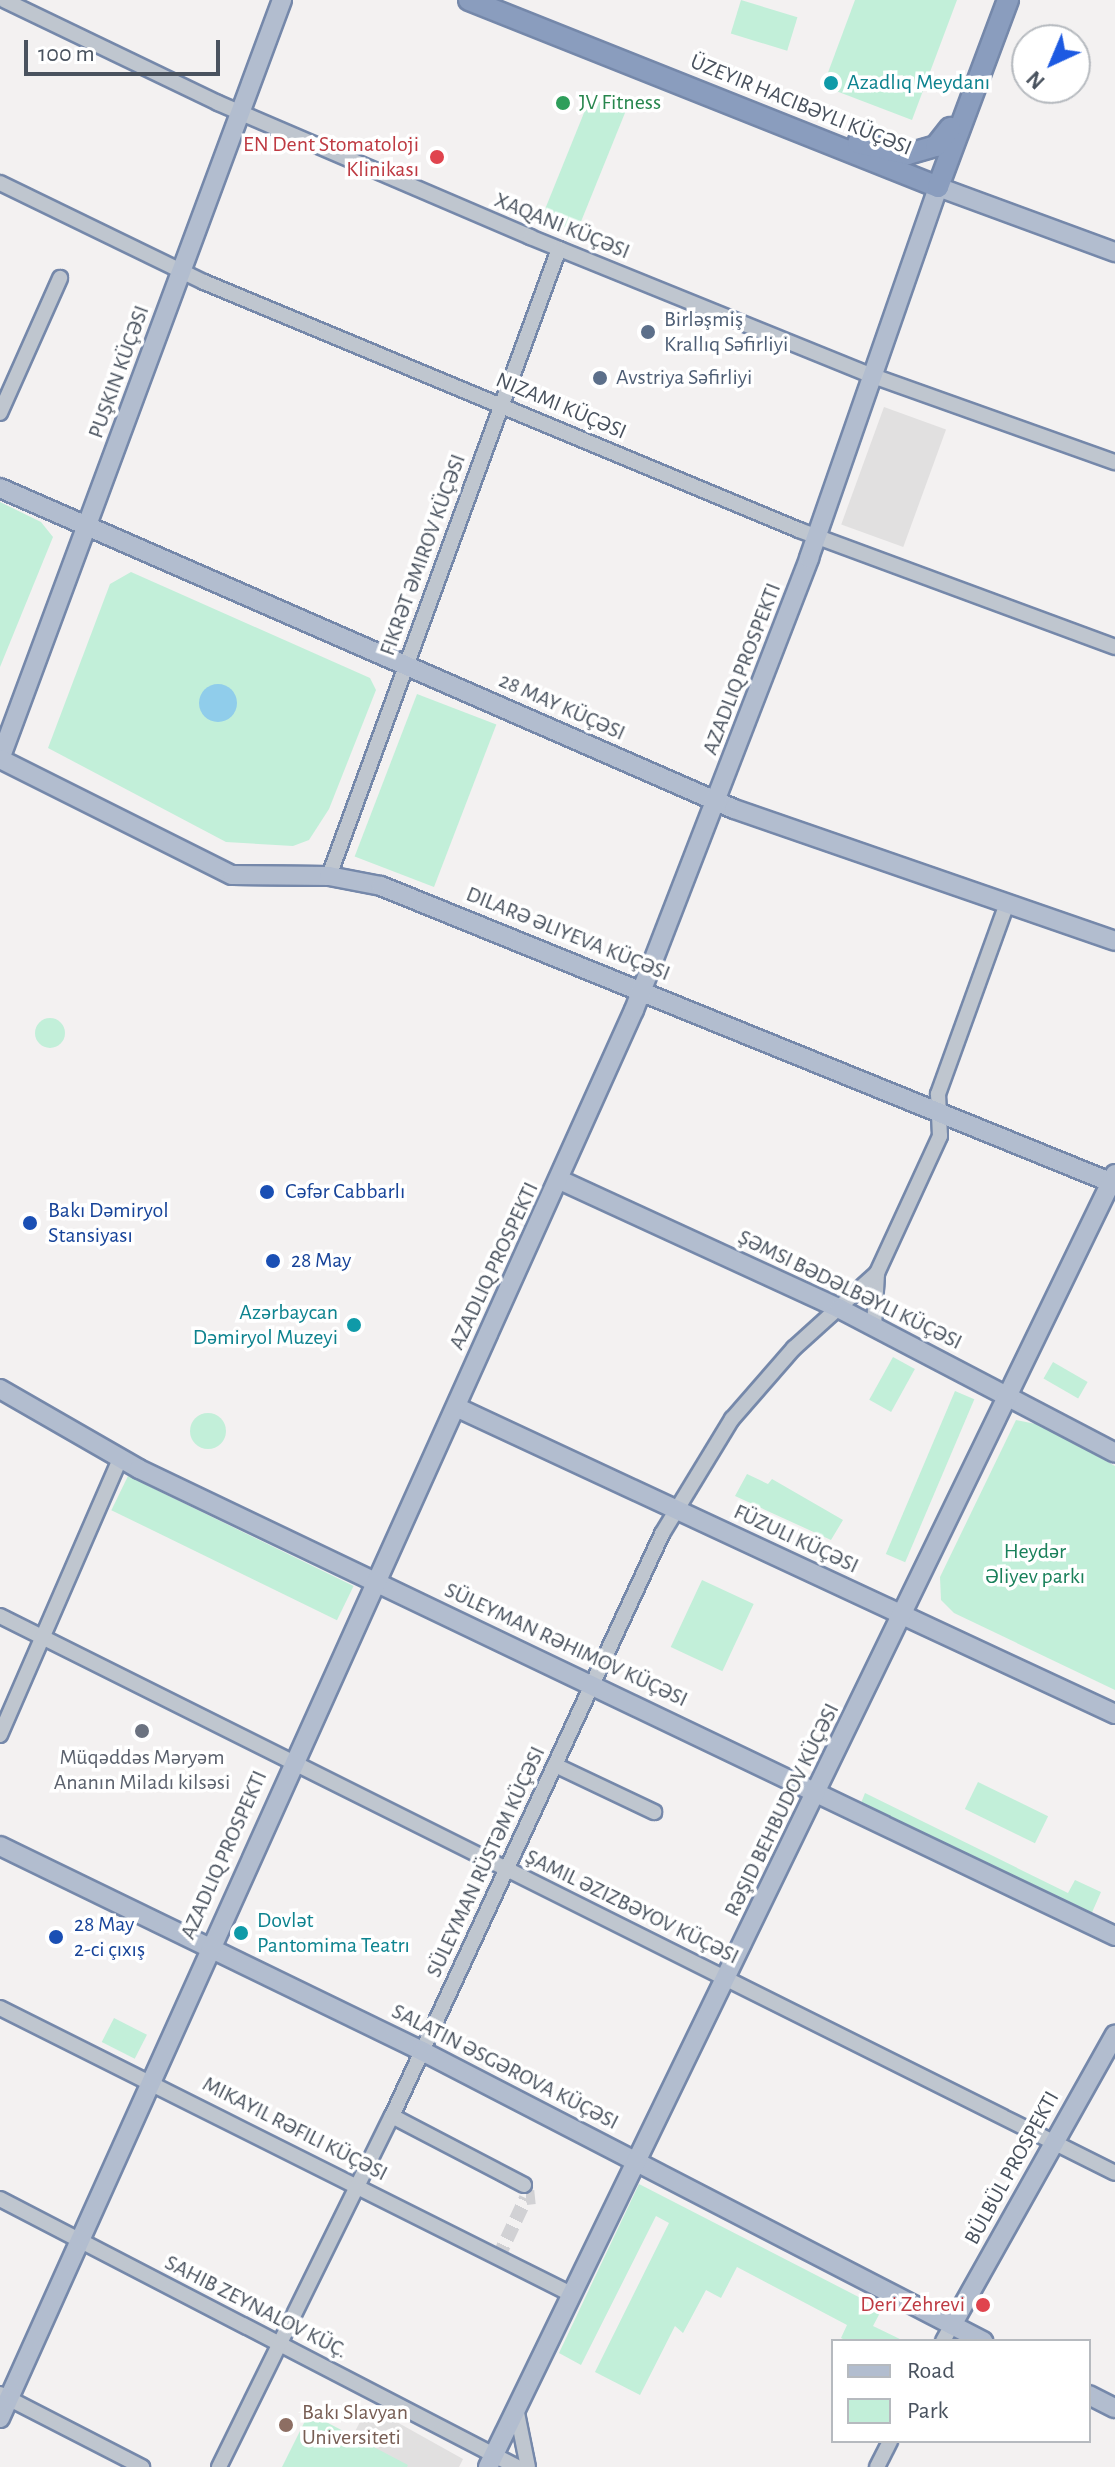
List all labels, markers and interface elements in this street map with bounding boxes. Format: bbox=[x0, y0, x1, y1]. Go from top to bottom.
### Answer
scale bar bbox=[28, 24, 224, 74]
north arrow bbox=[1011, 24, 1091, 104]
text: 100 m bbox=[38, 42, 95, 66]
street label: ÜZEYIR HACIBƏYLI KÜÇƏSI bbox=[686, 48, 916, 162]
text: N bbox=[1023, 67, 1049, 93]
place label: Azadlıq Meydanı bbox=[847, 70, 990, 96]
marker: Azadlıq Meydanı bbox=[822, 74, 840, 92]
place label: JV Fitness bbox=[579, 90, 661, 116]
marker: JV Fitness bbox=[554, 94, 572, 112]
place label: EN Dent Stomatoloji Klinikası bbox=[243, 131, 419, 182]
marker: EN Dent Stomatoloji Klinikası bbox=[426, 146, 448, 168]
street label: XAQANI KÜÇƏSI bbox=[490, 187, 634, 265]
street label: PUŞKIN KÜÇƏSI bbox=[83, 302, 155, 442]
place label: Birləşmiş Krallıq Səfirliyi bbox=[664, 306, 788, 358]
marker: Birləşmiş Krallıq Səfirliyi bbox=[639, 323, 657, 341]
place label: Avstriya Səfirliyi bbox=[616, 365, 752, 391]
street label: NIZAMI KÜÇƏSI bbox=[492, 367, 630, 445]
marker: Avstriya Səfirliyi bbox=[591, 369, 609, 387]
street label: FIKRƏT ƏMIROV KÜÇƏSI bbox=[374, 451, 472, 659]
street label: AZADLIQ PROSPEKTI bbox=[697, 579, 787, 759]
street label: 28 MAY KÜÇƏSI bbox=[495, 667, 629, 747]
street label: DILARƏ ƏLIYEVA KÜÇƏSI bbox=[462, 881, 674, 987]
street label: AZADLIQ PROSPEKTI bbox=[444, 1178, 544, 1354]
place label: Cəfər Cabbarlı bbox=[285, 1179, 405, 1205]
marker: Cəfər Cabbarlı bbox=[256, 1181, 278, 1203]
place label: Bakı Dəmiryol Stansiyası bbox=[48, 1197, 169, 1248]
marker: Bakı Dəmiryol Stansiyası bbox=[19, 1212, 41, 1234]
street label: ŞƏMSI BƏDƏLBƏYLI KÜÇƏSI bbox=[734, 1224, 966, 1356]
place label: 28 May bbox=[291, 1248, 351, 1274]
marker: 28 May bbox=[262, 1250, 284, 1272]
place label: Azərbaycan Dəmiryol Muzeyi bbox=[193, 1299, 338, 1350]
marker: Azərbaycan Dəmiryol Muzeyi bbox=[345, 1316, 363, 1334]
street label: FÜZULI KÜÇƏSI bbox=[729, 1499, 863, 1579]
park label: Heydər Əliyev parkı bbox=[985, 1538, 1085, 1590]
street label: SÜLEYMAN RƏHIMOV KÜÇƏSI bbox=[440, 1577, 692, 1713]
street label: RƏŞID BEHBUDOV KÜÇƏSI bbox=[719, 1699, 845, 1921]
marker: Müqəddəs Məryəm Ananın Miladı kilsəsi bbox=[133, 1722, 151, 1740]
street label: SÜLEYMAN RÜSTƏM KÜÇƏSI bbox=[421, 1742, 551, 1982]
place label: Müqəddəs Məryəm Ananın Miladı kilsəsi bbox=[54, 1744, 230, 1796]
street label: AZADLIQ PROSPEKTI bbox=[175, 1767, 273, 1943]
street label: ŞAMIL ƏZIZBƏYOV KÜÇƏSI bbox=[521, 1844, 743, 1970]
place label: Dovlət Pantomima Teatrı bbox=[257, 1907, 410, 1958]
place label: 28 May 2-ci çıxış bbox=[74, 1911, 145, 1962]
marker: Dovlət Pantomima Teatrı bbox=[232, 1924, 250, 1942]
marker: 28 May 2-ci çıxış bbox=[45, 1926, 67, 1948]
street label: SALATIN ƏSGƏROVA KÜÇƏSI bbox=[387, 1998, 623, 2136]
street label: MIKAYIL RƏFILI KÜÇƏSI bbox=[198, 2071, 392, 2187]
street label: BÜLBÜL PROSPEKTI bbox=[959, 2087, 1065, 2249]
street label: SAHIB ZEYNALOV KÜÇ. bbox=[160, 2250, 352, 2364]
place label: Deri Zehrevi bbox=[860, 2292, 965, 2318]
marker: Deri Zehrevi bbox=[972, 2294, 994, 2316]
legend bbox=[831, 2339, 1091, 2443]
text: Road bbox=[907, 2359, 955, 2383]
place label: Bakı Slavyan Universiteti bbox=[302, 2399, 408, 2450]
text: Park bbox=[907, 2399, 948, 2423]
marker: Bakı Slavyan Universiteti bbox=[277, 2416, 295, 2434]

